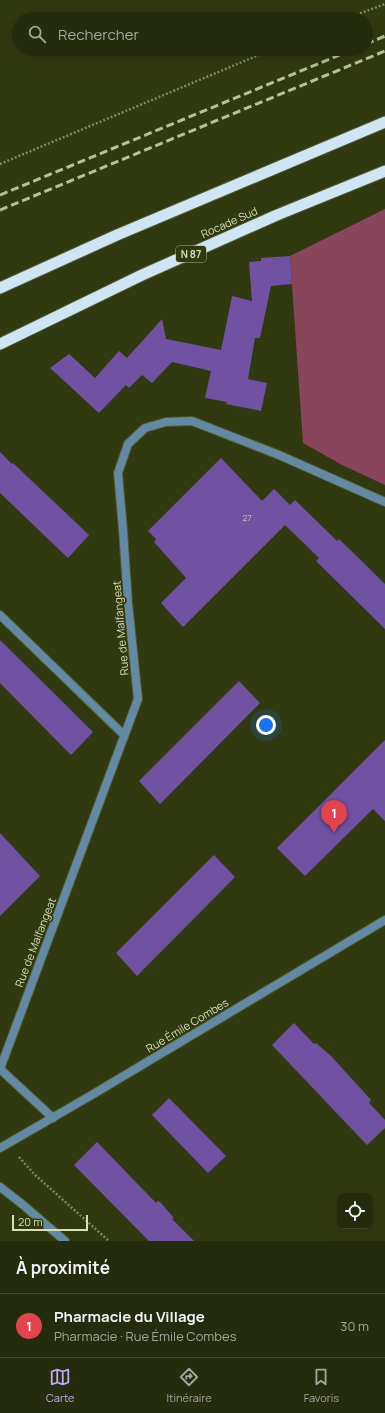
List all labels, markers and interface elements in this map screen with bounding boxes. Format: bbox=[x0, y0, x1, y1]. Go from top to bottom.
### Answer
search box bbox=[12, 12, 373, 56]
icon: search bbox=[26, 23, 48, 45]
text: Rechercher bbox=[58, 24, 139, 45]
street label: Rocade Sud bbox=[198, 203, 260, 241]
road number: N 87 bbox=[176, 246, 206, 262]
house number: 27 bbox=[242, 511, 252, 524]
street label: Rue de Malfangeat bbox=[108, 580, 132, 676]
your location bbox=[256, 715, 276, 735]
pin: 1 bbox=[321, 800, 347, 833]
street label: Rue de Malfangeat bbox=[11, 895, 59, 989]
street label: Rue Émile Combes bbox=[143, 994, 231, 1056]
map controls bbox=[337, 1193, 373, 1229]
button: locate bbox=[337, 1193, 373, 1229]
scale bar bbox=[12, 1213, 88, 1232]
text: 20 m bbox=[18, 1214, 43, 1229]
text: À proximité bbox=[16, 1256, 110, 1279]
text: Pharmacie du Village bbox=[54, 1306, 205, 1327]
text: 1 bbox=[26, 1317, 32, 1335]
text: 30 m bbox=[340, 1317, 369, 1335]
text: Pharmacie · Rue Émile Combes bbox=[54, 1327, 236, 1345]
tab: Carte bbox=[46, 1366, 75, 1405]
tab: Itinéraire bbox=[166, 1366, 212, 1405]
tab: Favoris bbox=[304, 1366, 339, 1405]

